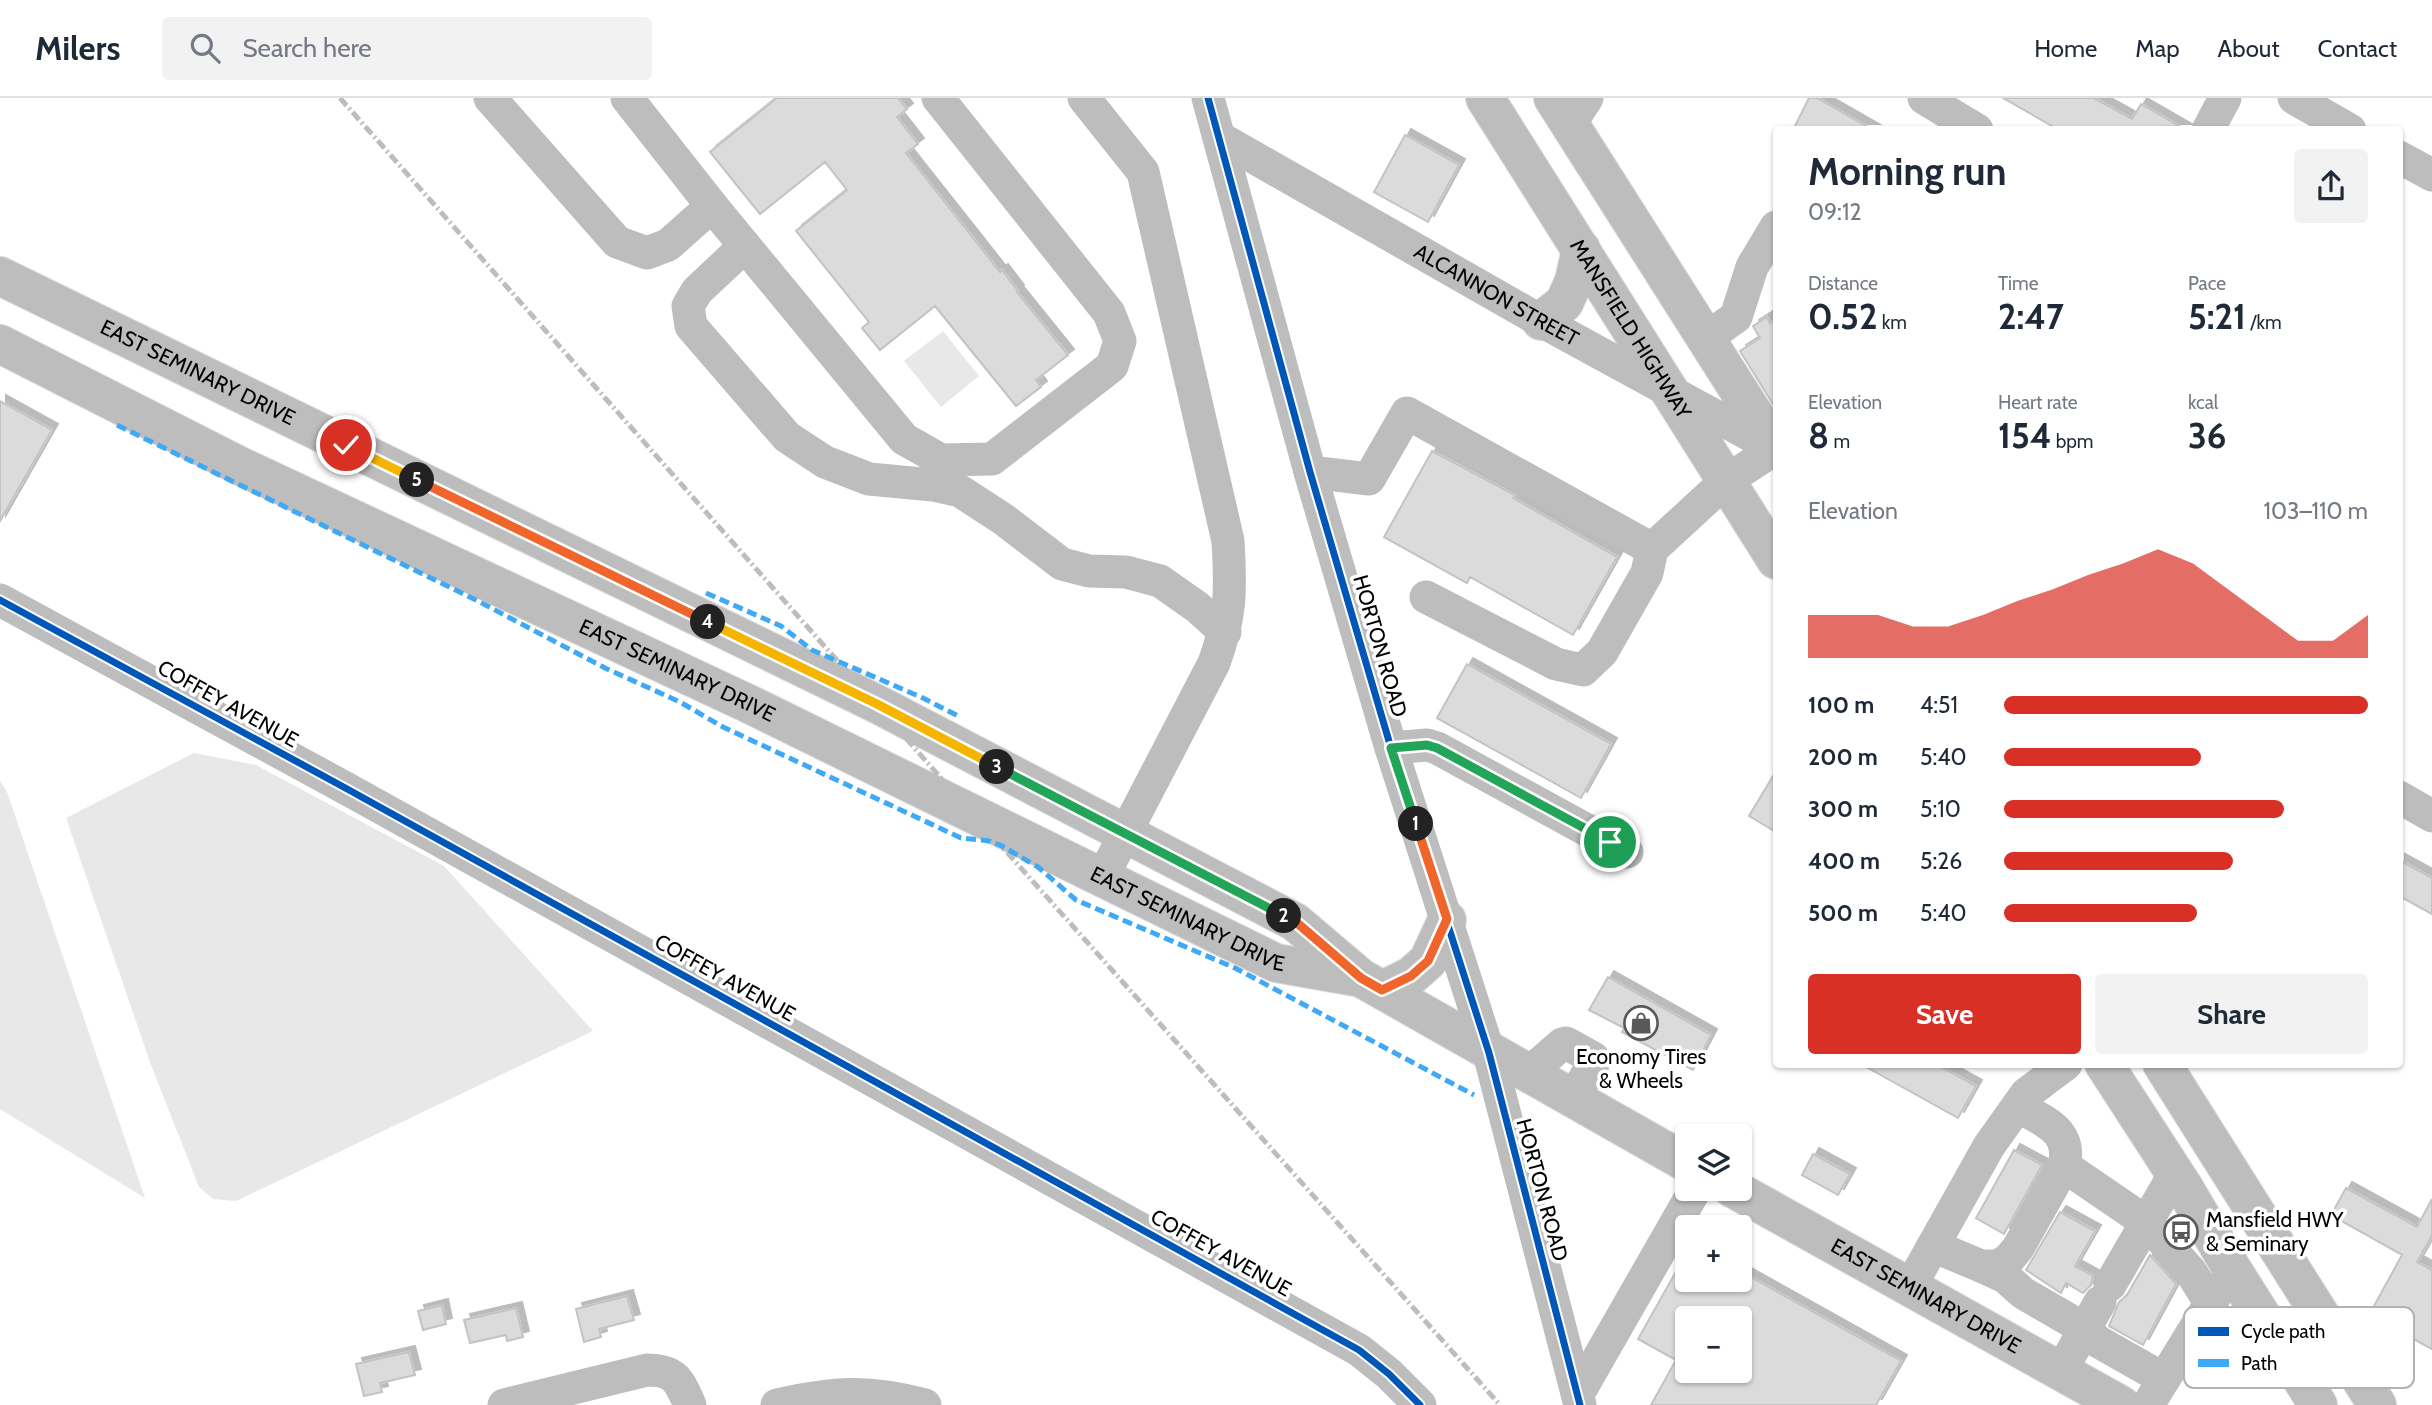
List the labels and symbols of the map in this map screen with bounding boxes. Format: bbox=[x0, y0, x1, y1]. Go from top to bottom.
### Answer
street label: MANSFIELD HIGHWAY bbox=[1565, 234, 1697, 424]
street label: ALCANNON STREET bbox=[1410, 238, 1583, 351]
street label: EAST SEMINARY DRIVE bbox=[96, 314, 299, 430]
pin bbox=[316, 415, 376, 475]
pin: 5 bbox=[400, 462, 434, 498]
street label: HORTON ROAD bbox=[1348, 572, 1413, 720]
pin: 4 bbox=[690, 604, 726, 640]
street label: EAST SEMINARY DRIVE bbox=[575, 613, 780, 727]
street label: COFFEY AVENUE bbox=[154, 655, 303, 753]
pin: 3 bbox=[979, 750, 1014, 784]
pin: 1 bbox=[1398, 806, 1434, 842]
pin bbox=[1580, 812, 1640, 872]
street label: EAST SEMINARY DRIVE bbox=[1087, 861, 1287, 976]
pin: 2 bbox=[1266, 898, 1302, 934]
street label: COFFEY AVENUE bbox=[651, 929, 800, 1027]
shop icon: Economy Tires & Wheels bbox=[1622, 1004, 1660, 1042]
place label: Economy Tires & Wheels bbox=[1576, 1044, 1706, 1093]
street label: HORTON ROAD bbox=[1511, 1116, 1574, 1264]
street label: COFFEY AVENUE bbox=[1147, 1204, 1296, 1302]
place label: Mansfield HWY & Seminary bbox=[2206, 1207, 2345, 1256]
bus stop icon: Mansfield HWY & Seminary bbox=[2162, 1213, 2200, 1251]
street label: EAST SEMINARY DRIVE bbox=[1827, 1233, 2025, 1359]
legend bbox=[2184, 1307, 2414, 1388]
text: Cycle path bbox=[2241, 1320, 2325, 1343]
text: Path bbox=[2241, 1352, 2277, 1375]

